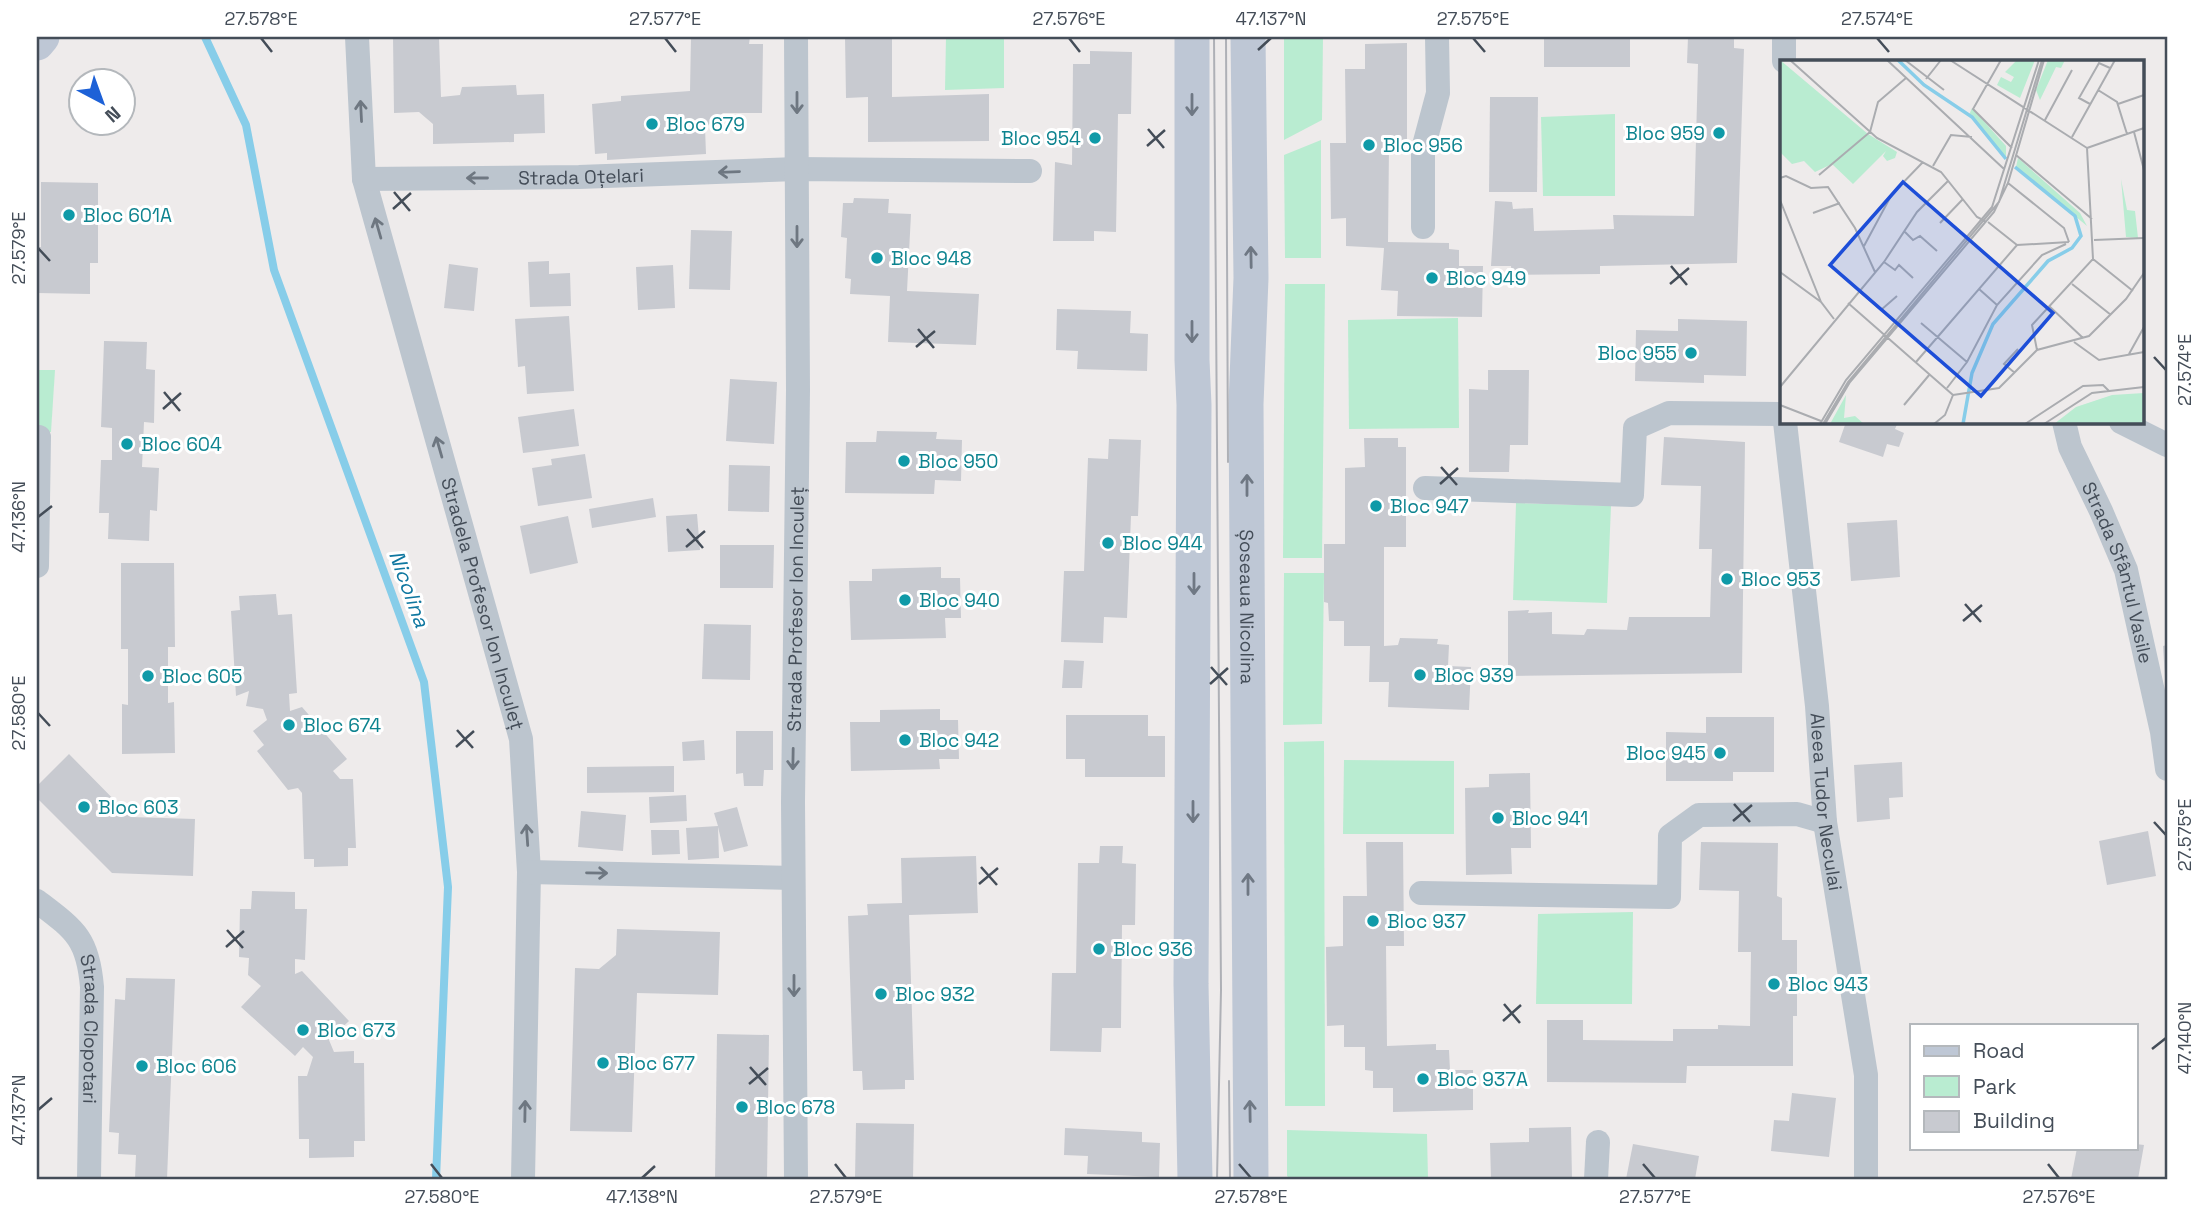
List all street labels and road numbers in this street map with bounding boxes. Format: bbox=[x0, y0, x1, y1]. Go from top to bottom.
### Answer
street label: Strada Oțelari bbox=[518, 163, 644, 191]
street label: Stradela Profesor Ion Inculeț bbox=[435, 475, 530, 733]
street label: Strada Sfântul Vasile bbox=[2076, 478, 2158, 666]
street label: Strada Profesor Ion Inculeț bbox=[782, 486, 810, 732]
street label: Șoseaua Nicolina bbox=[1234, 529, 1260, 685]
street label: Aleea Tudor Neculai bbox=[1804, 712, 1848, 893]
street label: Strada Clopotari bbox=[74, 951, 104, 1104]

